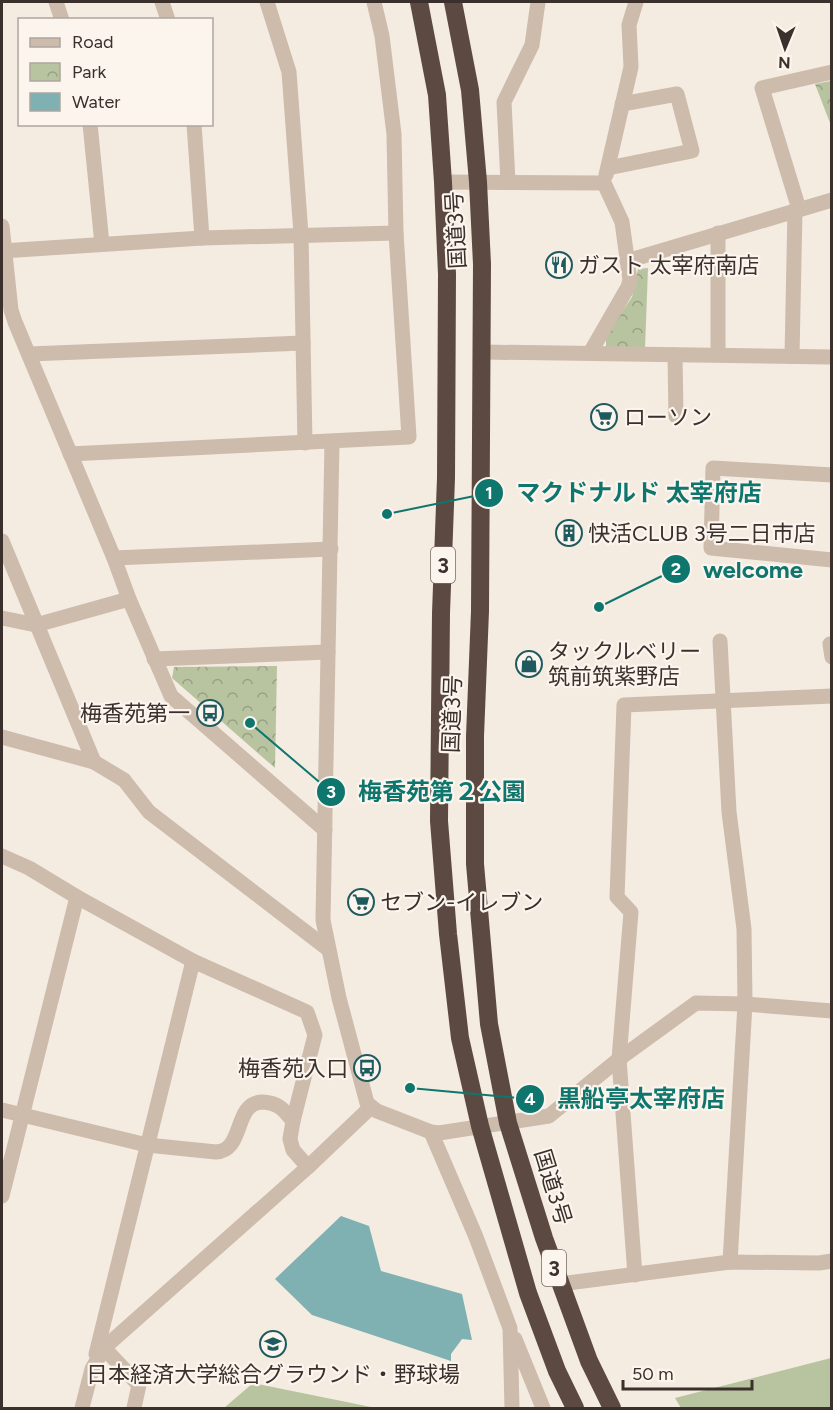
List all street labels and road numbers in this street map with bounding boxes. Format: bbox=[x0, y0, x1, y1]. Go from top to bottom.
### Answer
street label: 国道3号 bbox=[440, 190, 472, 270]
road number: 3 bbox=[431, 547, 455, 583]
street label: 国道3号 bbox=[437, 675, 467, 753]
street label: 国道3号 bbox=[529, 1146, 577, 1228]
road number: 3 bbox=[542, 1250, 566, 1286]

